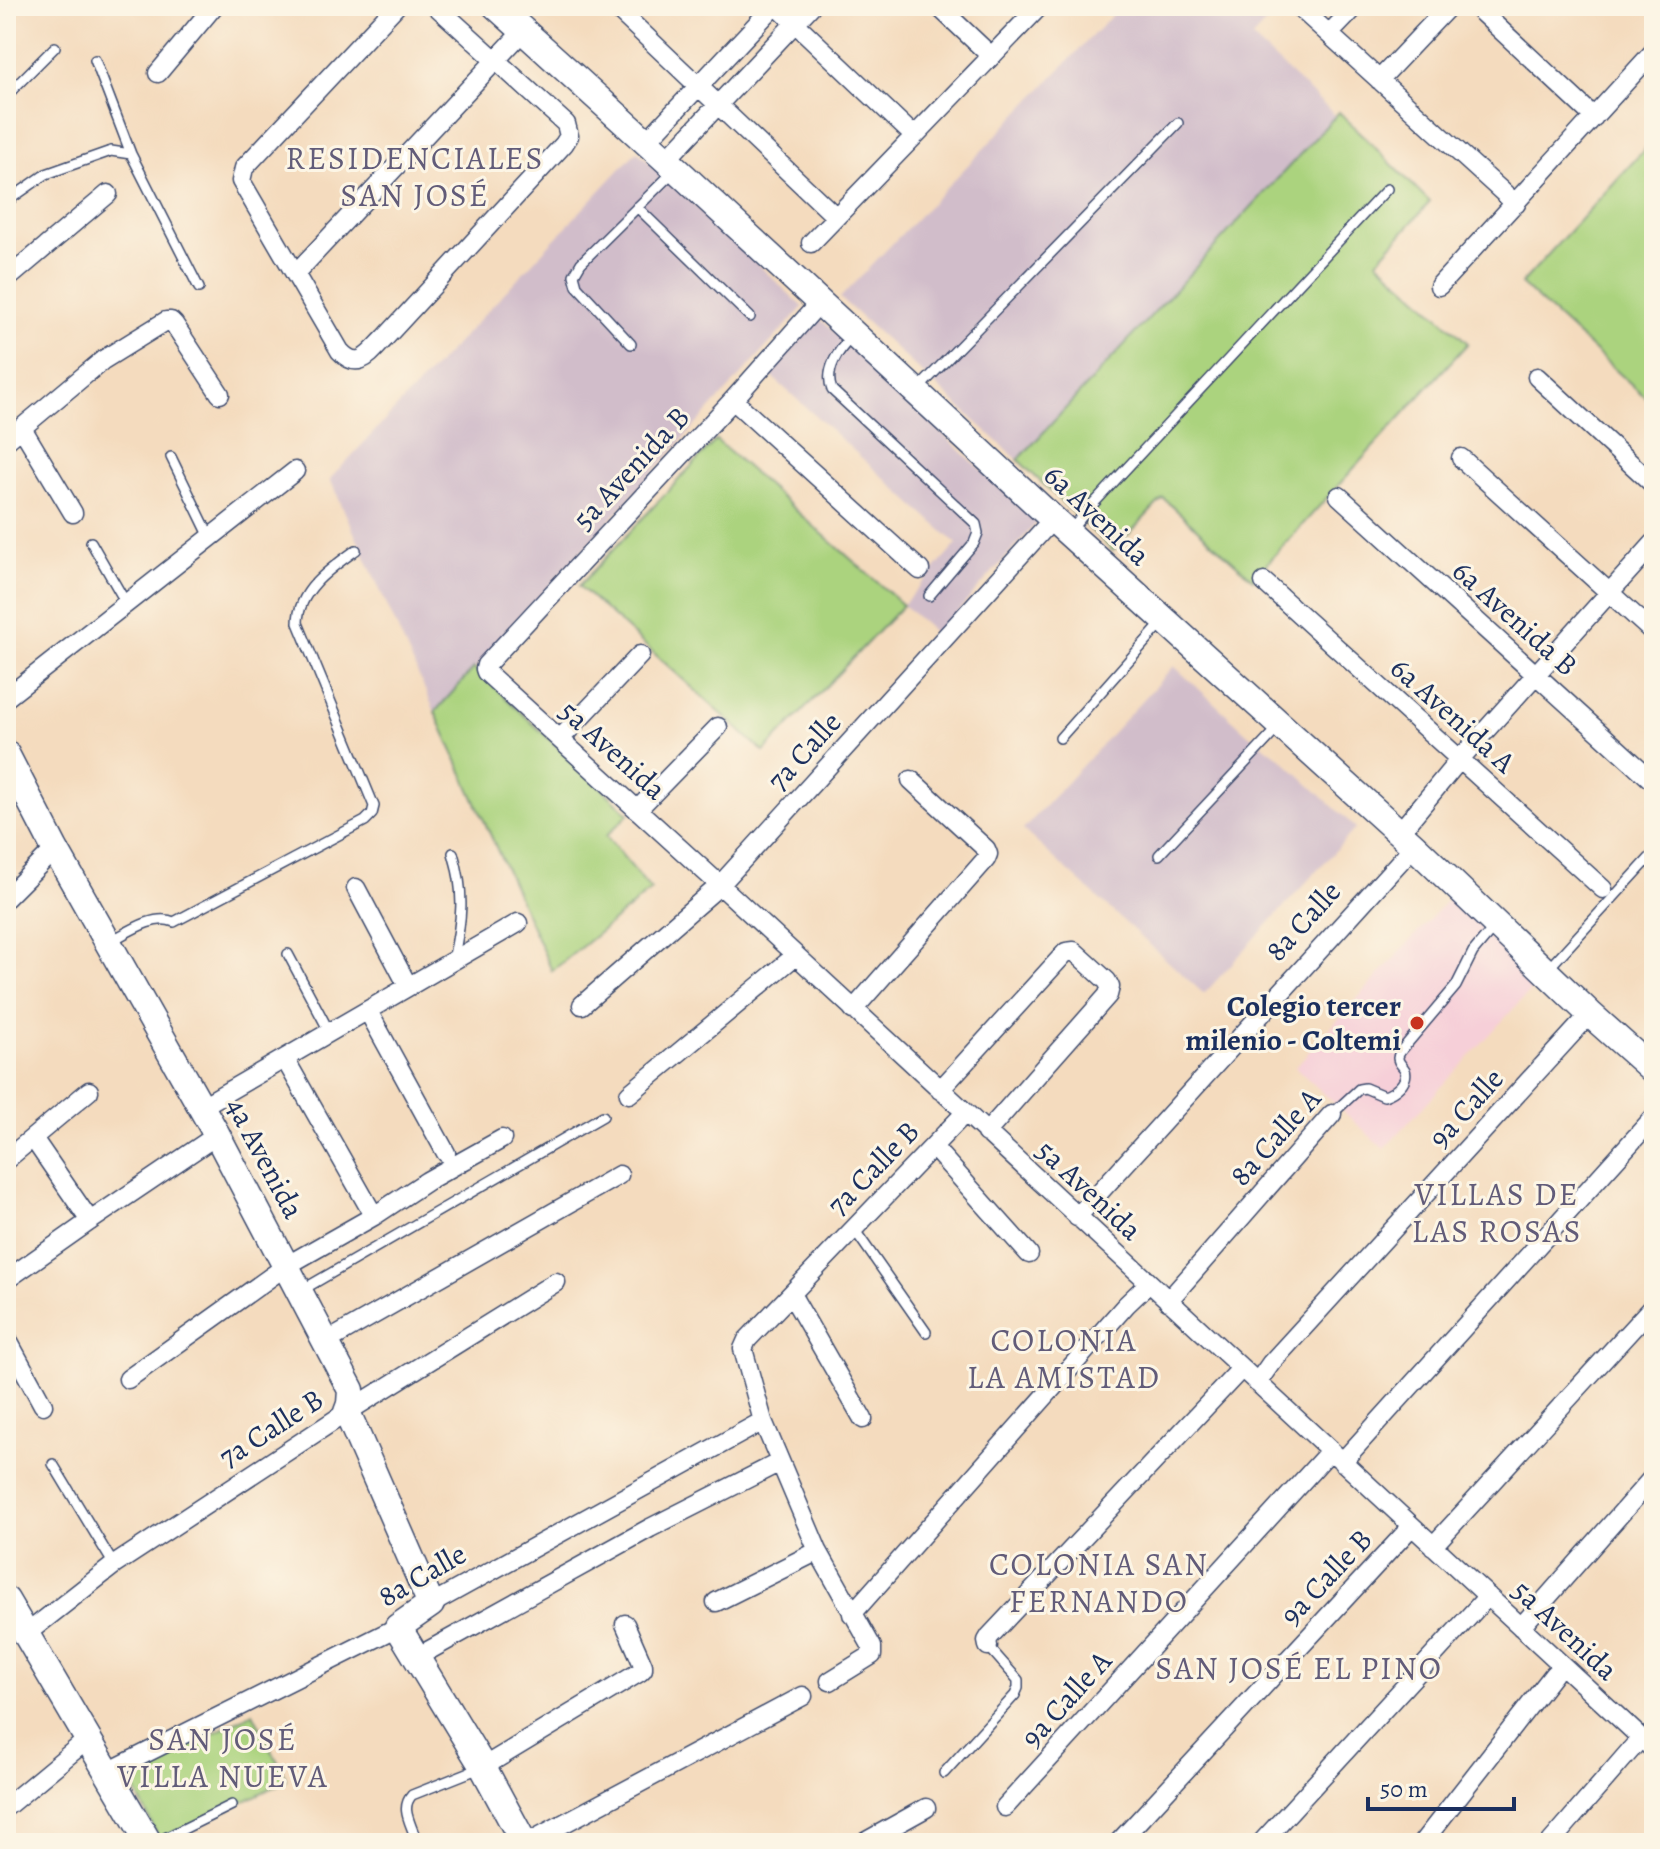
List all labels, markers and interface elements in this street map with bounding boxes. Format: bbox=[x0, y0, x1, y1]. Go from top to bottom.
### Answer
district label: RESIDENCIALES SAN JOSÉ bbox=[286, 136, 544, 217]
street label: 5a Avenida B bbox=[564, 398, 698, 538]
street label: 6a Avenida bbox=[1035, 455, 1159, 575]
street label: 6a Avenida B bbox=[1444, 551, 1586, 685]
street label: 6a Avenida A bbox=[1382, 648, 1525, 782]
street label: 5a Avenida bbox=[551, 691, 675, 809]
street label: 7a Calle bbox=[758, 703, 850, 799]
street label: 8a Calle bbox=[1256, 872, 1350, 970]
place label: Colegio tercer milenio - Coltemi bbox=[1185, 986, 1401, 1060]
marker: Colegio tercer milenio - Coltemi bbox=[1408, 1014, 1426, 1032]
street label: 9a Calle bbox=[1420, 1060, 1512, 1156]
street label: 8a Calle A bbox=[1220, 1079, 1330, 1195]
street label: 4a Avenida bbox=[216, 1090, 314, 1226]
street label: 7a Calle B bbox=[818, 1112, 928, 1224]
street label: 5a Avenida bbox=[1027, 1131, 1151, 1249]
district label: VILLAS DE LAS ROSAS bbox=[1412, 1172, 1583, 1253]
district label: COLONIA LA AMISTAD bbox=[967, 1318, 1161, 1399]
street label: 7a Calle B bbox=[211, 1379, 331, 1477]
street label: 9a Calle B bbox=[1271, 1520, 1381, 1634]
street label: 8a Calle bbox=[371, 1534, 473, 1616]
district label: COLONIA SAN FERNANDO bbox=[989, 1542, 1209, 1623]
street label: 5a Avenida bbox=[1503, 1571, 1627, 1689]
street label: 9a Calle A bbox=[1012, 1641, 1121, 1756]
district label: SAN JOSÉ EL PINO bbox=[1155, 1646, 1443, 1690]
district label: SAN JOSÉ VILLA NUEVA bbox=[116, 1717, 329, 1798]
scale bar bbox=[1368, 1761, 1514, 1811]
text: 50 m bbox=[1380, 1773, 1428, 1805]

